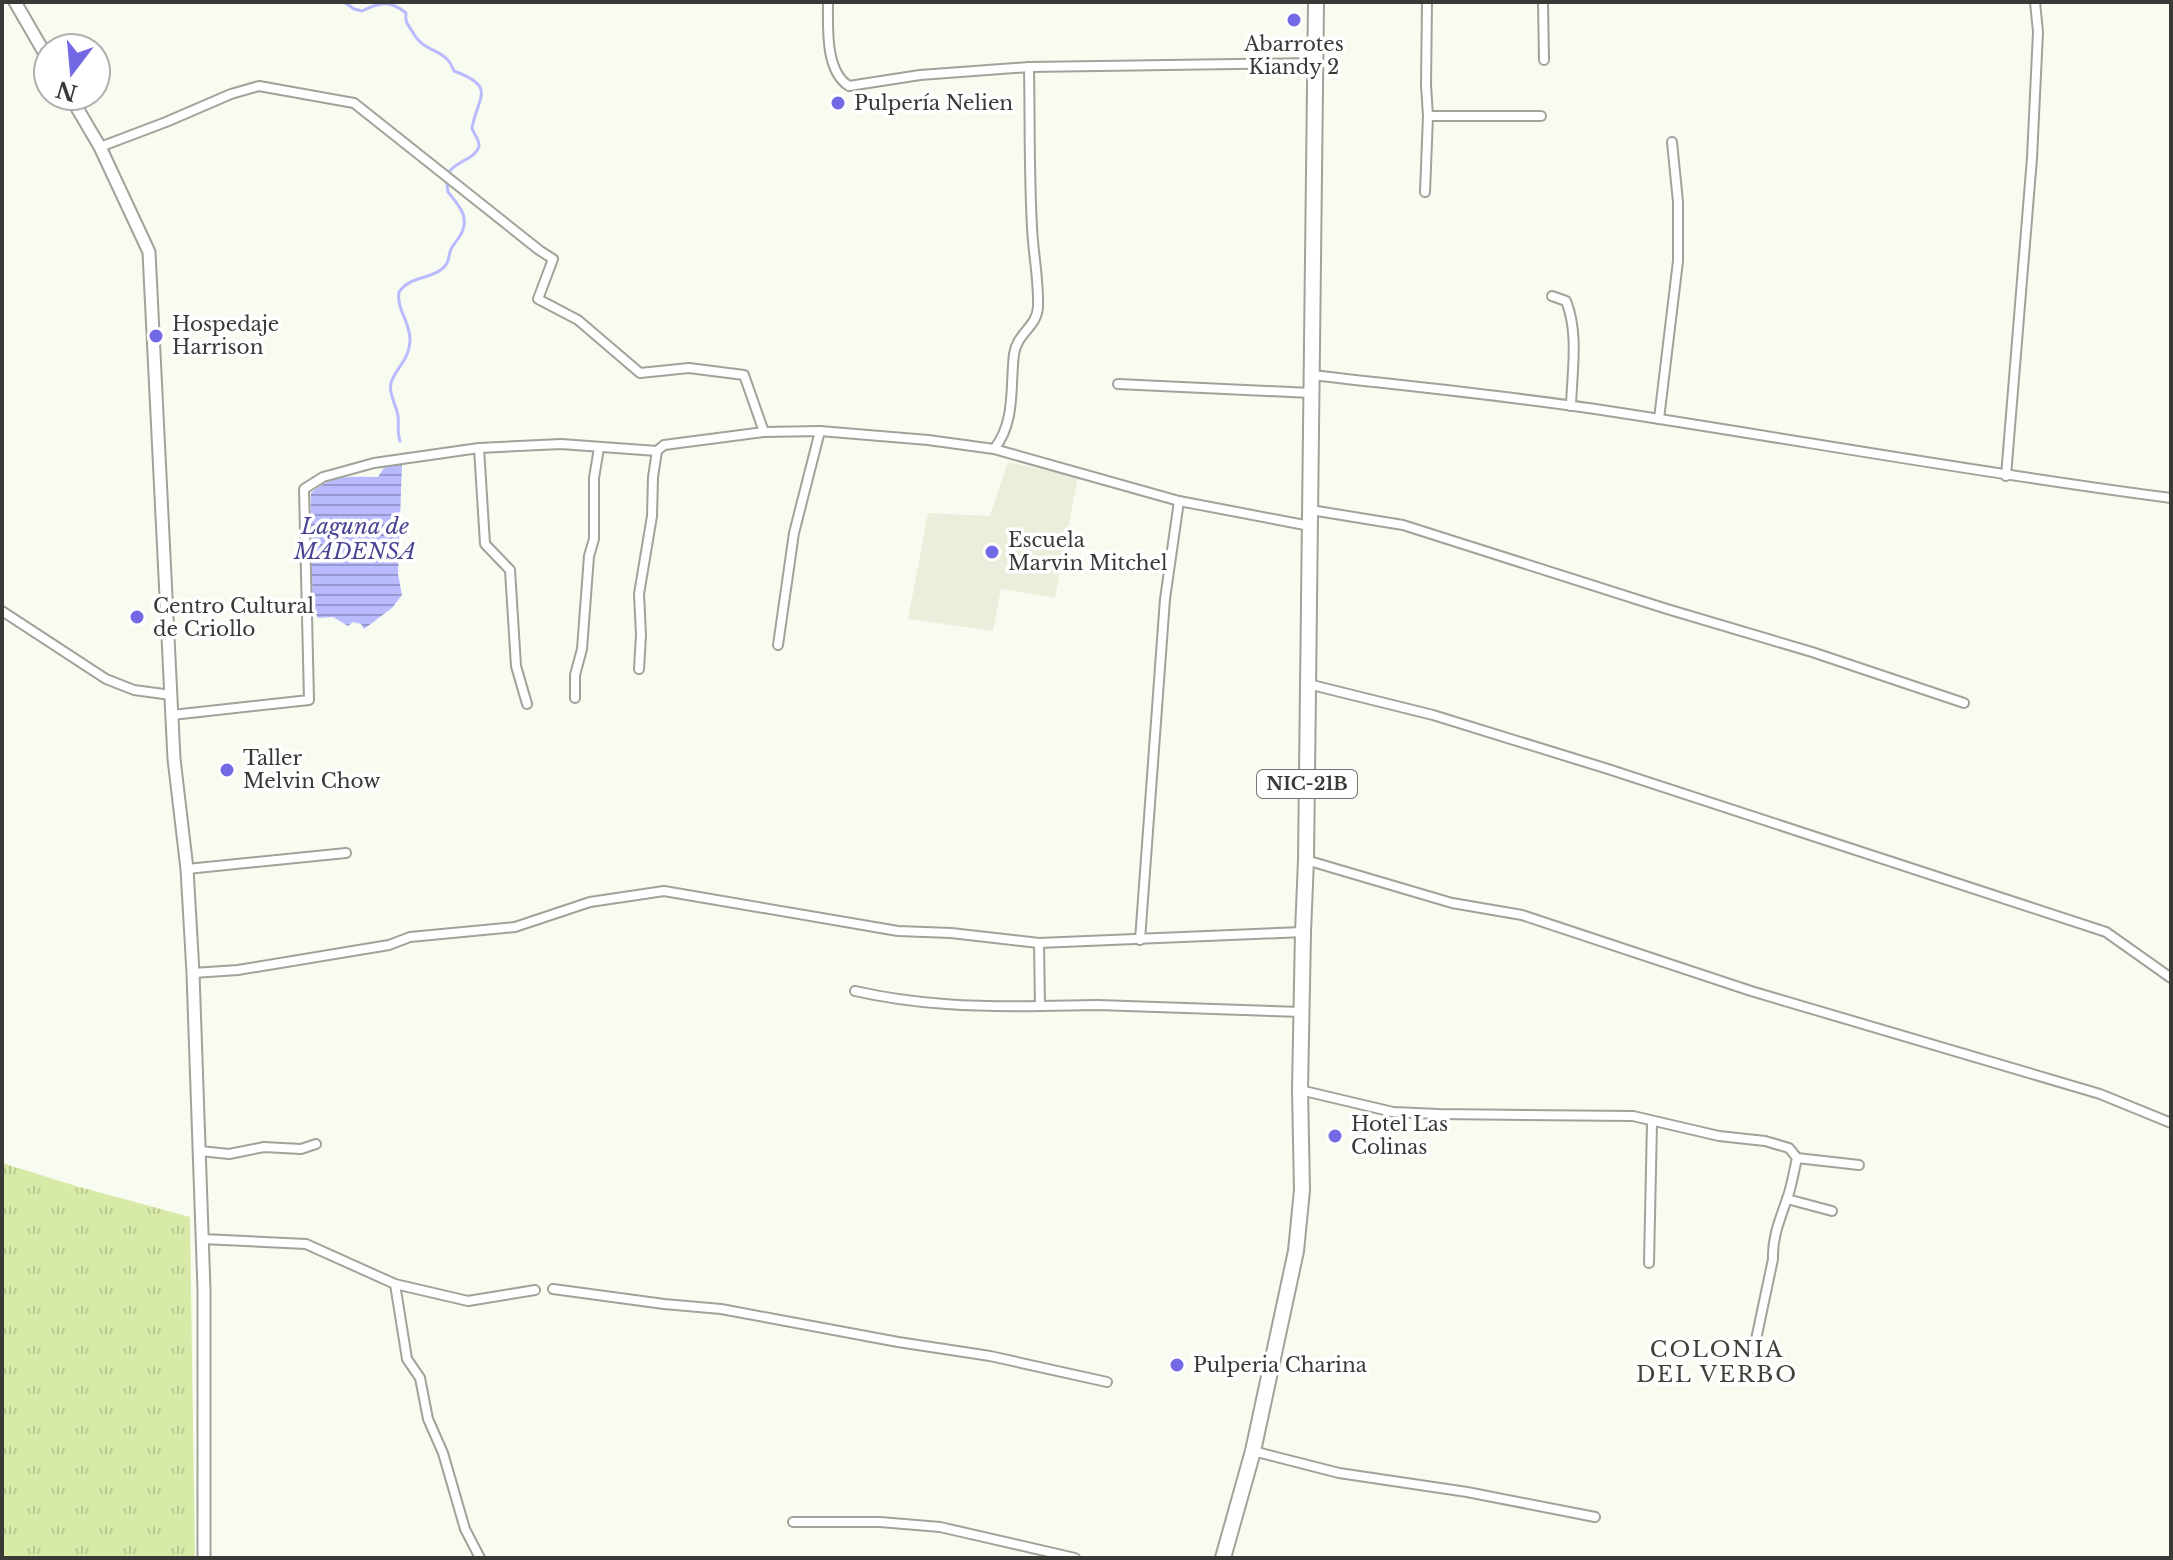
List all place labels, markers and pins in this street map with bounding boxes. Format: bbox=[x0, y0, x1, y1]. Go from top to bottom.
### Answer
marker: Abarrotes Kiandy 2 bbox=[1285, 11, 1303, 29]
place label: Abarrotes Kiandy 2 bbox=[1243, 32, 1344, 79]
place label: Pulpería Nelien bbox=[854, 91, 1013, 115]
marker: Pulpería Nelien bbox=[829, 94, 847, 112]
place label: Hospedaje Harrison bbox=[172, 312, 279, 359]
marker: Hospedaje Harrison bbox=[147, 327, 165, 345]
place label: Escuela Marvin Mitchel bbox=[1008, 528, 1168, 575]
marker: Escuela Marvin Mitchel bbox=[983, 543, 1001, 561]
place label: Centro Cultural de Criollo bbox=[153, 594, 314, 641]
marker: Centro Cultural de Criollo bbox=[128, 608, 146, 626]
place label: Taller Melvin Chow bbox=[243, 746, 380, 793]
marker: Taller Melvin Chow bbox=[218, 761, 236, 779]
place label: Hotel Las Colinas bbox=[1351, 1112, 1448, 1159]
marker: Hotel Las Colinas bbox=[1326, 1127, 1344, 1145]
place label: Pulperia Charina bbox=[1193, 1353, 1368, 1377]
marker: Pulperia Charina bbox=[1168, 1356, 1186, 1374]

